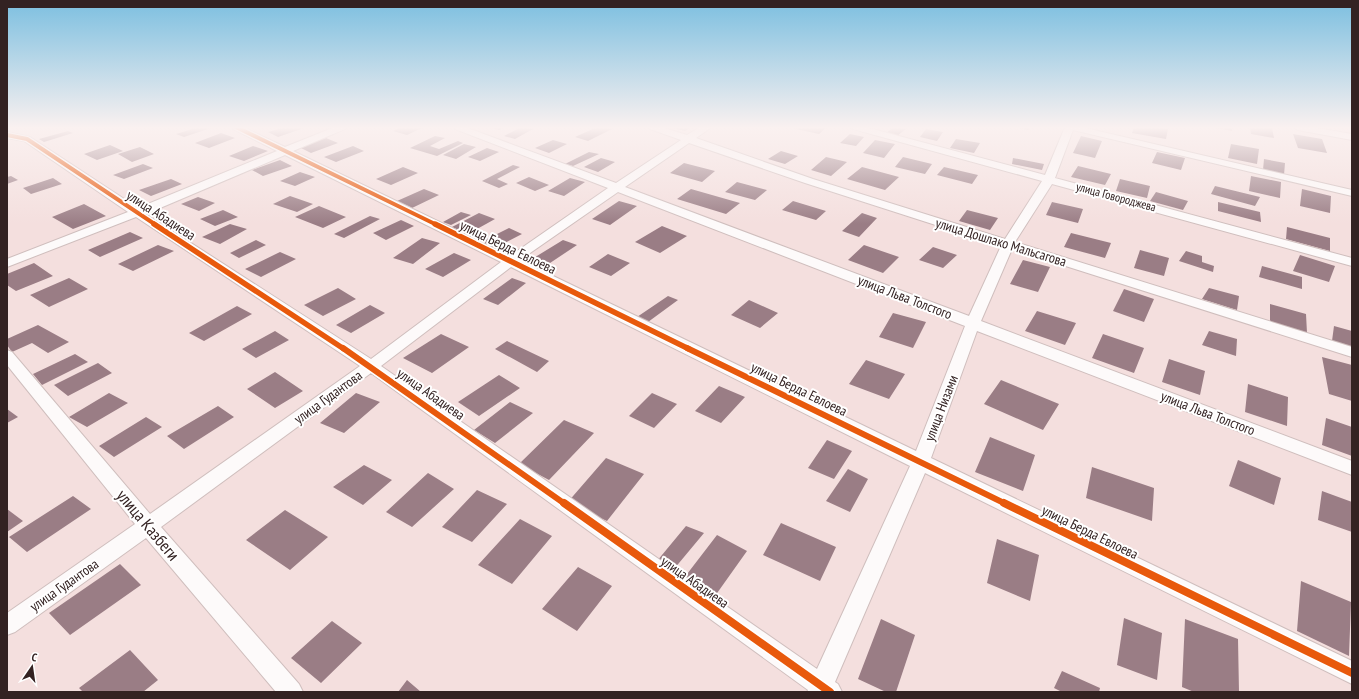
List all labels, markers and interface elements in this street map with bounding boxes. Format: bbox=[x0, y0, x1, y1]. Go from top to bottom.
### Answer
street label: улица Говороджева bbox=[1074, 179, 1158, 214]
street label: улица Абадиева bbox=[123, 186, 199, 244]
street label: улица Дошлако Мальсагова bbox=[933, 214, 1069, 270]
street label: улица Берда Евлоева bbox=[457, 216, 559, 278]
street label: улица Льва Толстого bbox=[855, 271, 955, 323]
street label: улица Берда Евлоева bbox=[748, 358, 850, 420]
street label: улица Абадиева bbox=[394, 364, 468, 424]
street label: улица Гудантова bbox=[290, 366, 366, 428]
street label: улица Низами bbox=[920, 372, 962, 444]
street label: улица Льва Толстого bbox=[1158, 387, 1258, 439]
street label: улица Казбеги bbox=[112, 485, 184, 565]
street label: улица Берда Евлоева bbox=[1039, 501, 1141, 563]
street label: улица Абадиева bbox=[658, 552, 732, 612]
street label: улица Гудантова bbox=[26, 555, 102, 615]
north arrow bbox=[12, 647, 52, 687]
text: С bbox=[30, 650, 38, 665]

